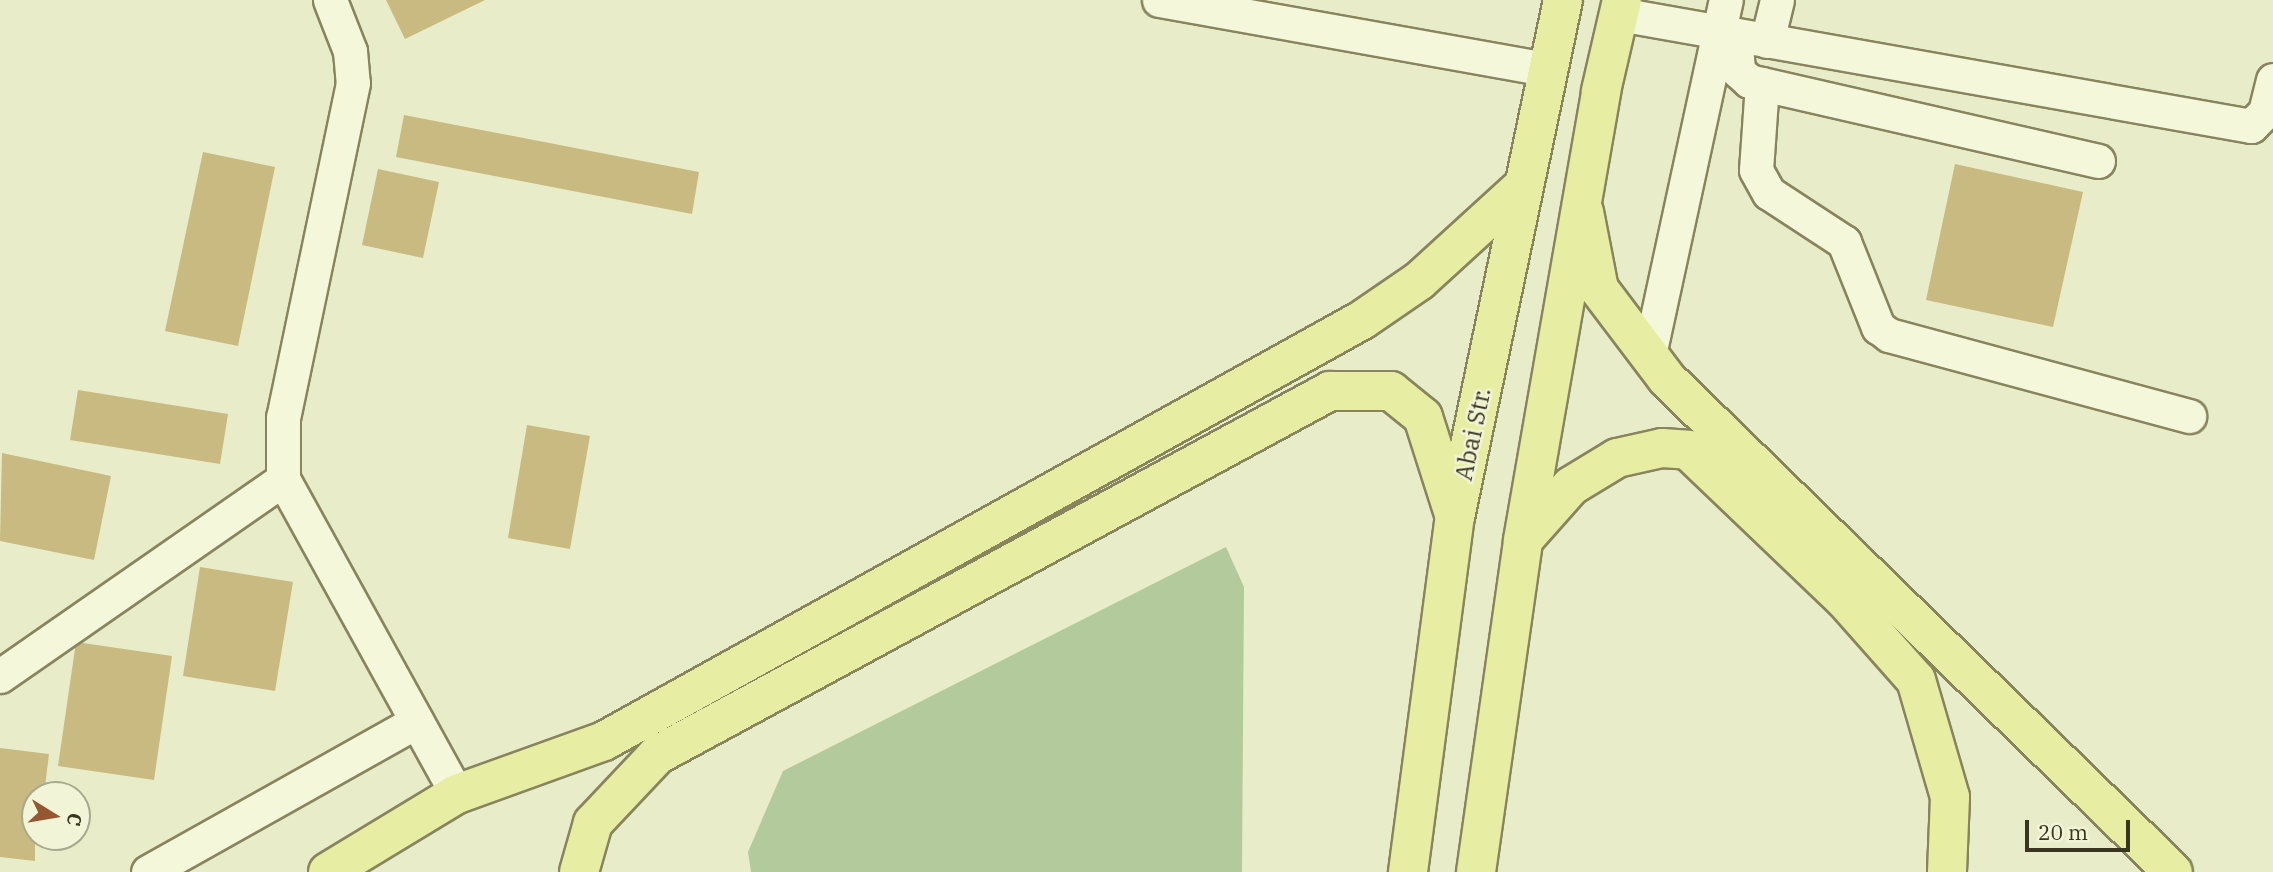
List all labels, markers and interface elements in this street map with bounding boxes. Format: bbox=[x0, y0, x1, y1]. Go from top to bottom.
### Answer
street label: Abai Str. bbox=[1449, 385, 1497, 483]
north arrow bbox=[21, 781, 91, 851]
scale bar bbox=[2028, 806, 2133, 850]
text: С bbox=[62, 811, 88, 828]
text: 20 m bbox=[2038, 818, 2088, 846]

